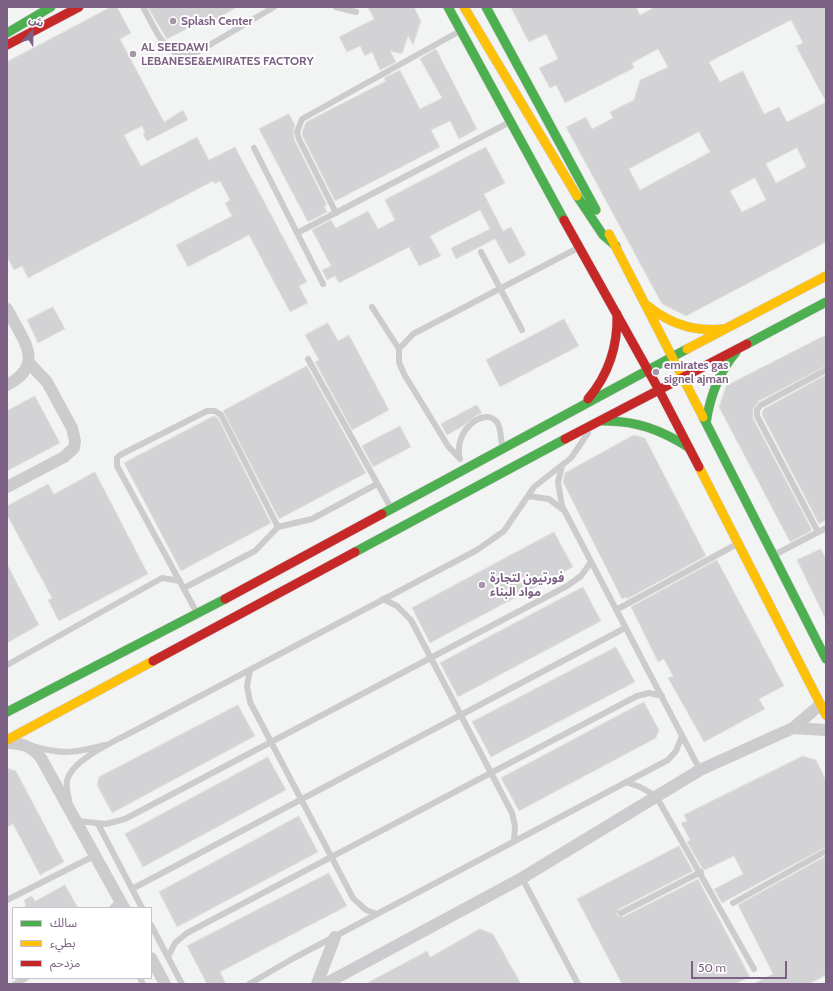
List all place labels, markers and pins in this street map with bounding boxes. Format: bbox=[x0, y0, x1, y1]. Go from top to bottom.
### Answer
place label: Splash Center bbox=[181, 14, 252, 28]
marker: Splash Center bbox=[168, 16, 178, 26]
place label: AL SEEDAWI LEBANESE&EMIRATES FACTORY bbox=[141, 40, 314, 68]
marker: AL SEEDAWI LEBANESE&EMIRATES FACTORY bbox=[128, 49, 138, 59]
place label: emirates gas signel ajman bbox=[664, 358, 729, 386]
marker: emirates gas signel ajman bbox=[651, 367, 661, 377]
place label: فورتيون لتجارة مواد البناء bbox=[490, 571, 564, 599]
marker: فورتيون لتجارة مواد البناء bbox=[477, 580, 487, 590]

